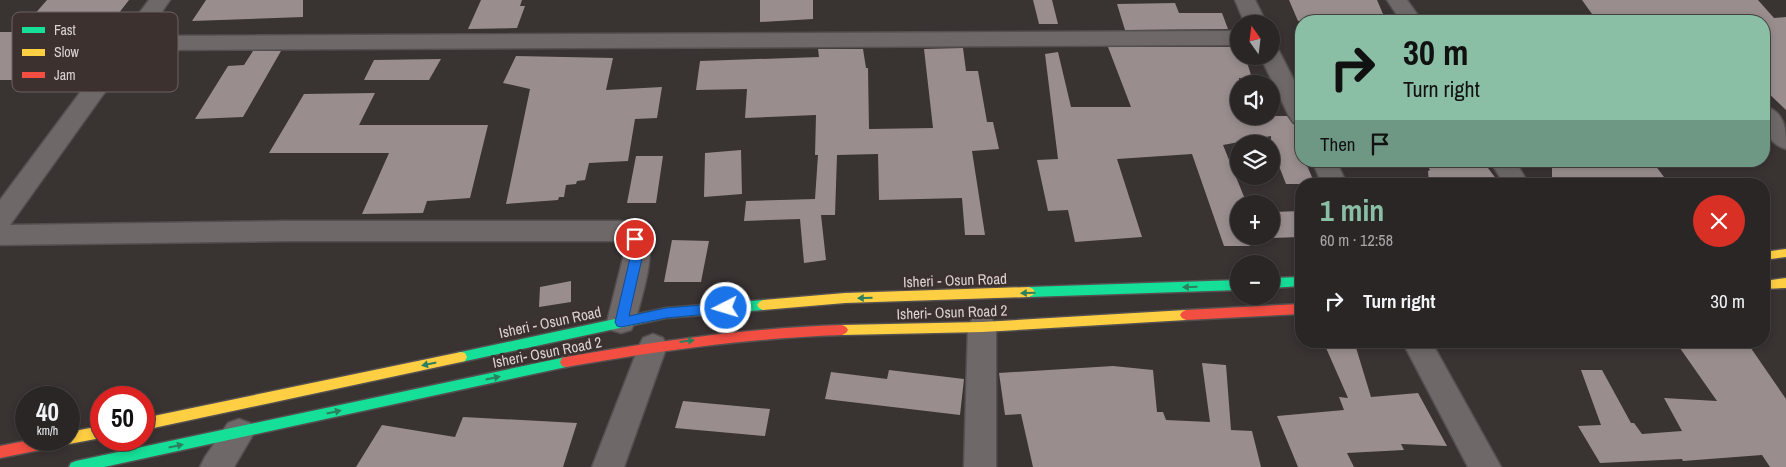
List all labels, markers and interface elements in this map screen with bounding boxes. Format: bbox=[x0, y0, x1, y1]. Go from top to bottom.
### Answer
legend bbox=[12, 12, 178, 92]
north arrow bbox=[1230, 15, 1280, 65]
map controls bbox=[1230, 15, 1280, 305]
text: Fast bbox=[54, 21, 76, 39]
text: 30 m bbox=[1403, 29, 1468, 76]
icon: right bbox=[1320, 35, 1385, 100]
text: Slow bbox=[54, 43, 80, 61]
text: Jam bbox=[54, 66, 76, 84]
text: Turn right bbox=[1403, 74, 1480, 104]
button: sound bbox=[1230, 75, 1280, 125]
icon: arrive bbox=[1366, 130, 1394, 158]
text: Then bbox=[1320, 131, 1356, 157]
button: layers bbox=[1230, 135, 1280, 185]
text: 1 min bbox=[1320, 190, 1384, 230]
button: + bbox=[1230, 195, 1280, 245]
button: close bbox=[1693, 195, 1745, 247]
pin bbox=[614, 218, 656, 260]
icon: arrive bbox=[621, 225, 649, 253]
text: 60 m · 12:58 bbox=[1320, 229, 1393, 251]
button: − bbox=[1230, 255, 1280, 305]
street label: Isheri - Osun Road bbox=[903, 268, 1007, 292]
position arrow bbox=[699, 281, 751, 333]
one-way arrow bbox=[1182, 283, 1198, 291]
icon: right bbox=[1320, 287, 1348, 315]
text: Turn right bbox=[1363, 288, 1435, 314]
text: 30 m bbox=[1710, 288, 1745, 314]
one-way arrow bbox=[1019, 289, 1035, 297]
one-way arrow bbox=[857, 294, 873, 302]
street label: Isheri- Osun Road 2 bbox=[896, 300, 1008, 324]
street label: Isheri - Osun Road bbox=[497, 301, 603, 343]
street label: Isheri- Osun Road 2 bbox=[491, 331, 604, 373]
one-way arrow bbox=[680, 337, 696, 345]
one-way arrow bbox=[420, 360, 436, 368]
one-way arrow bbox=[486, 373, 502, 381]
speed limit sign: 50 bbox=[90, 386, 155, 451]
text: 40 bbox=[36, 395, 59, 429]
one-way arrow bbox=[327, 408, 342, 416]
text: km/h bbox=[37, 423, 58, 439]
one-way arrow bbox=[168, 442, 183, 450]

